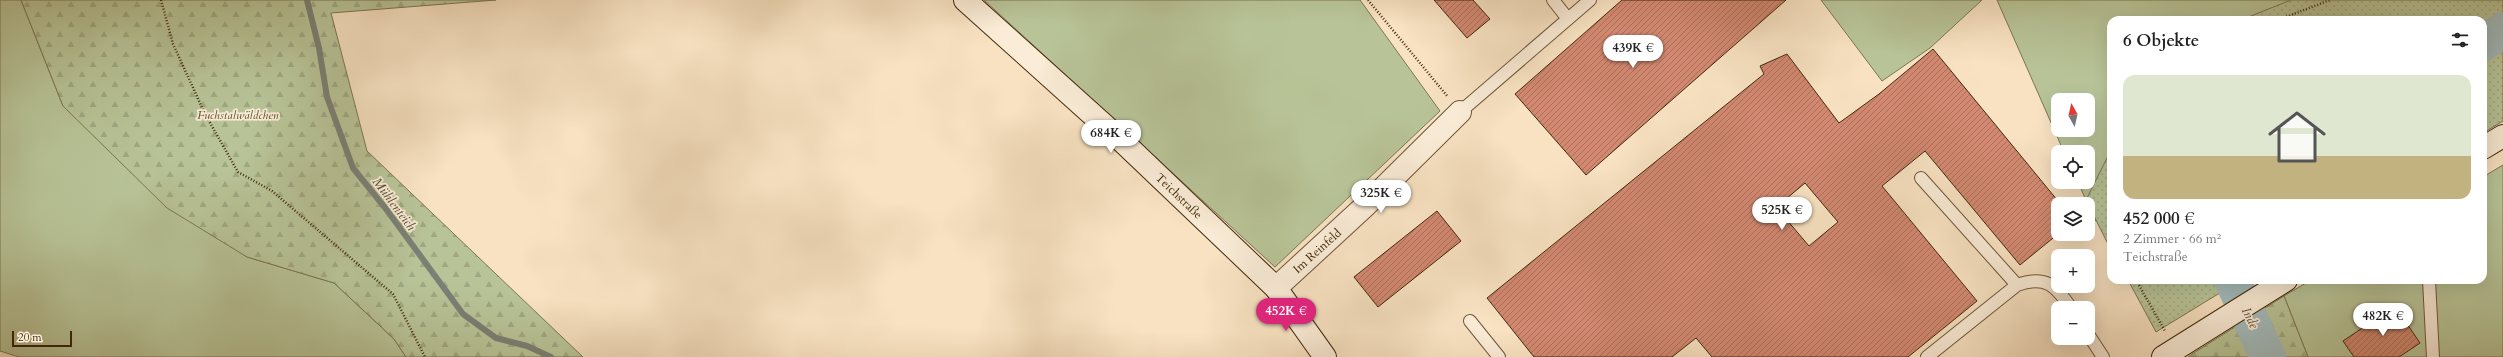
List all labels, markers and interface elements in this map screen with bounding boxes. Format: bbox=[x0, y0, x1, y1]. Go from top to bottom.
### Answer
text: 6 Objekte bbox=[2123, 29, 2199, 52]
icon: filters bbox=[2449, 29, 2471, 51]
pin: 439K € bbox=[1600, 35, 1666, 69]
text: 439K € bbox=[1612, 39, 1654, 57]
north arrow bbox=[2051, 93, 2095, 137]
map controls bbox=[2051, 93, 2095, 345]
icon: home bbox=[2261, 101, 2333, 173]
park label: Fuchstalwäldchen bbox=[197, 107, 279, 123]
pin: 684K € bbox=[1078, 120, 1144, 154]
text: 684K € bbox=[1090, 124, 1132, 142]
button: locate bbox=[2051, 145, 2095, 189]
street label: Teichstraße bbox=[1152, 170, 1206, 222]
water label: Mühlenteich bbox=[368, 174, 420, 235]
pin: 325K € bbox=[1348, 180, 1414, 214]
text: 325K € bbox=[1360, 184, 1402, 202]
pin: 525K € bbox=[1749, 197, 1815, 231]
button: layers bbox=[2051, 197, 2095, 241]
text: 525K € bbox=[1761, 201, 1803, 219]
text: 452 000 € bbox=[2123, 207, 2195, 230]
street label: Im Reinfeld bbox=[1289, 225, 1345, 277]
text: 2 Zimmer · 66 m² bbox=[2123, 230, 2221, 248]
text: Teichstraße bbox=[2123, 248, 2188, 266]
button: + bbox=[2051, 249, 2095, 293]
pin: 452K € bbox=[1253, 298, 1319, 332]
button: − bbox=[2051, 301, 2095, 345]
text: 452K € bbox=[1265, 302, 1307, 320]
pin: 482K € bbox=[2350, 303, 2416, 337]
water label: Inde bbox=[2237, 304, 2263, 333]
text: 482K € bbox=[2362, 307, 2404, 325]
scale bar bbox=[12, 329, 72, 348]
text: 20 m bbox=[18, 330, 42, 345]

